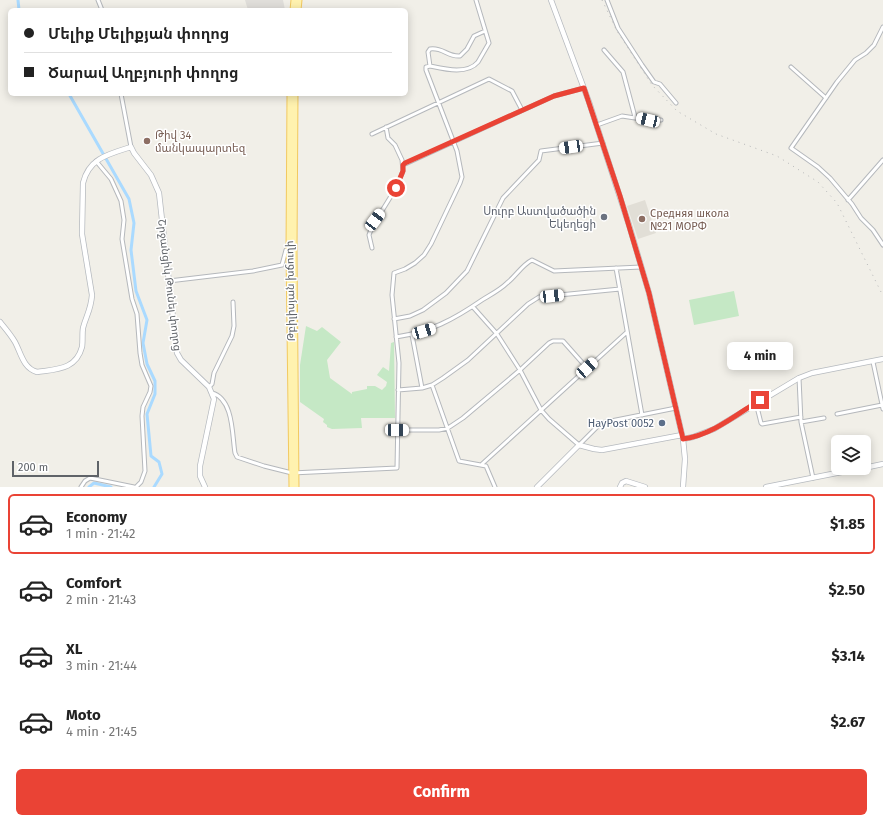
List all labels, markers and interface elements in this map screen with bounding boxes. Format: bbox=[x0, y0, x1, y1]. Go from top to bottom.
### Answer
text: Մելիք Մելիքյան փողոց bbox=[48, 25, 229, 43]
text: Ծարավ Աղբյուրի փողոց bbox=[48, 64, 239, 82]
car bbox=[635, 111, 661, 129]
place label: Թիվ 34 մանկապարտեզ bbox=[155, 129, 247, 155]
marker: Թիվ 34 մանկապարտեզ bbox=[142, 136, 152, 146]
car bbox=[558, 139, 584, 155]
route start bbox=[387, 179, 405, 197]
place label: Սուրբ Աստվածածին Եկեղեցի bbox=[483, 205, 596, 231]
car bbox=[363, 207, 387, 233]
place label: Средняя школа №21 МОРФ bbox=[650, 207, 729, 233]
marker: Սուրբ Աստվածածին Եկեղեցի bbox=[599, 212, 609, 222]
marker: Средняя школа №21 МОРФ bbox=[637, 214, 647, 224]
street label: Շրջանցիկ Թունել փողոց bbox=[155, 218, 184, 352]
street label: Թբիլիսյան խճուղի bbox=[283, 241, 298, 341]
car bbox=[539, 289, 565, 303]
car bbox=[411, 322, 437, 340]
callout: 4 min bbox=[727, 342, 793, 370]
text: 4 min bbox=[744, 348, 776, 363]
car bbox=[574, 356, 600, 380]
route end bbox=[751, 391, 769, 409]
place label: HayPost 0052 bbox=[588, 417, 654, 430]
marker: HayPost 0052 bbox=[657, 418, 667, 428]
car bbox=[385, 424, 409, 436]
map controls bbox=[831, 435, 871, 475]
button: layers bbox=[831, 435, 871, 475]
scale bar bbox=[12, 459, 99, 478]
text: 200 m bbox=[18, 461, 48, 474]
icon: car bbox=[18, 506, 54, 542]
text: Economy bbox=[66, 508, 127, 526]
text: $1.85 bbox=[830, 515, 865, 533]
text: 1 min · 21:42 bbox=[66, 526, 135, 541]
icon: car bbox=[18, 572, 54, 608]
text: Comfort bbox=[66, 574, 122, 592]
text: $2.50 bbox=[829, 581, 865, 599]
text: 2 min · 21:43 bbox=[66, 592, 136, 607]
icon: car bbox=[18, 638, 54, 674]
text: XL bbox=[66, 640, 82, 658]
text: $3.14 bbox=[831, 647, 865, 665]
text: 3 min · 21:44 bbox=[66, 658, 137, 673]
icon: car bbox=[18, 704, 54, 740]
text: Moto bbox=[66, 706, 101, 724]
text: $2.67 bbox=[831, 713, 865, 731]
text: 4 min · 21:45 bbox=[66, 724, 137, 739]
button: Confirm bbox=[16, 769, 867, 815]

